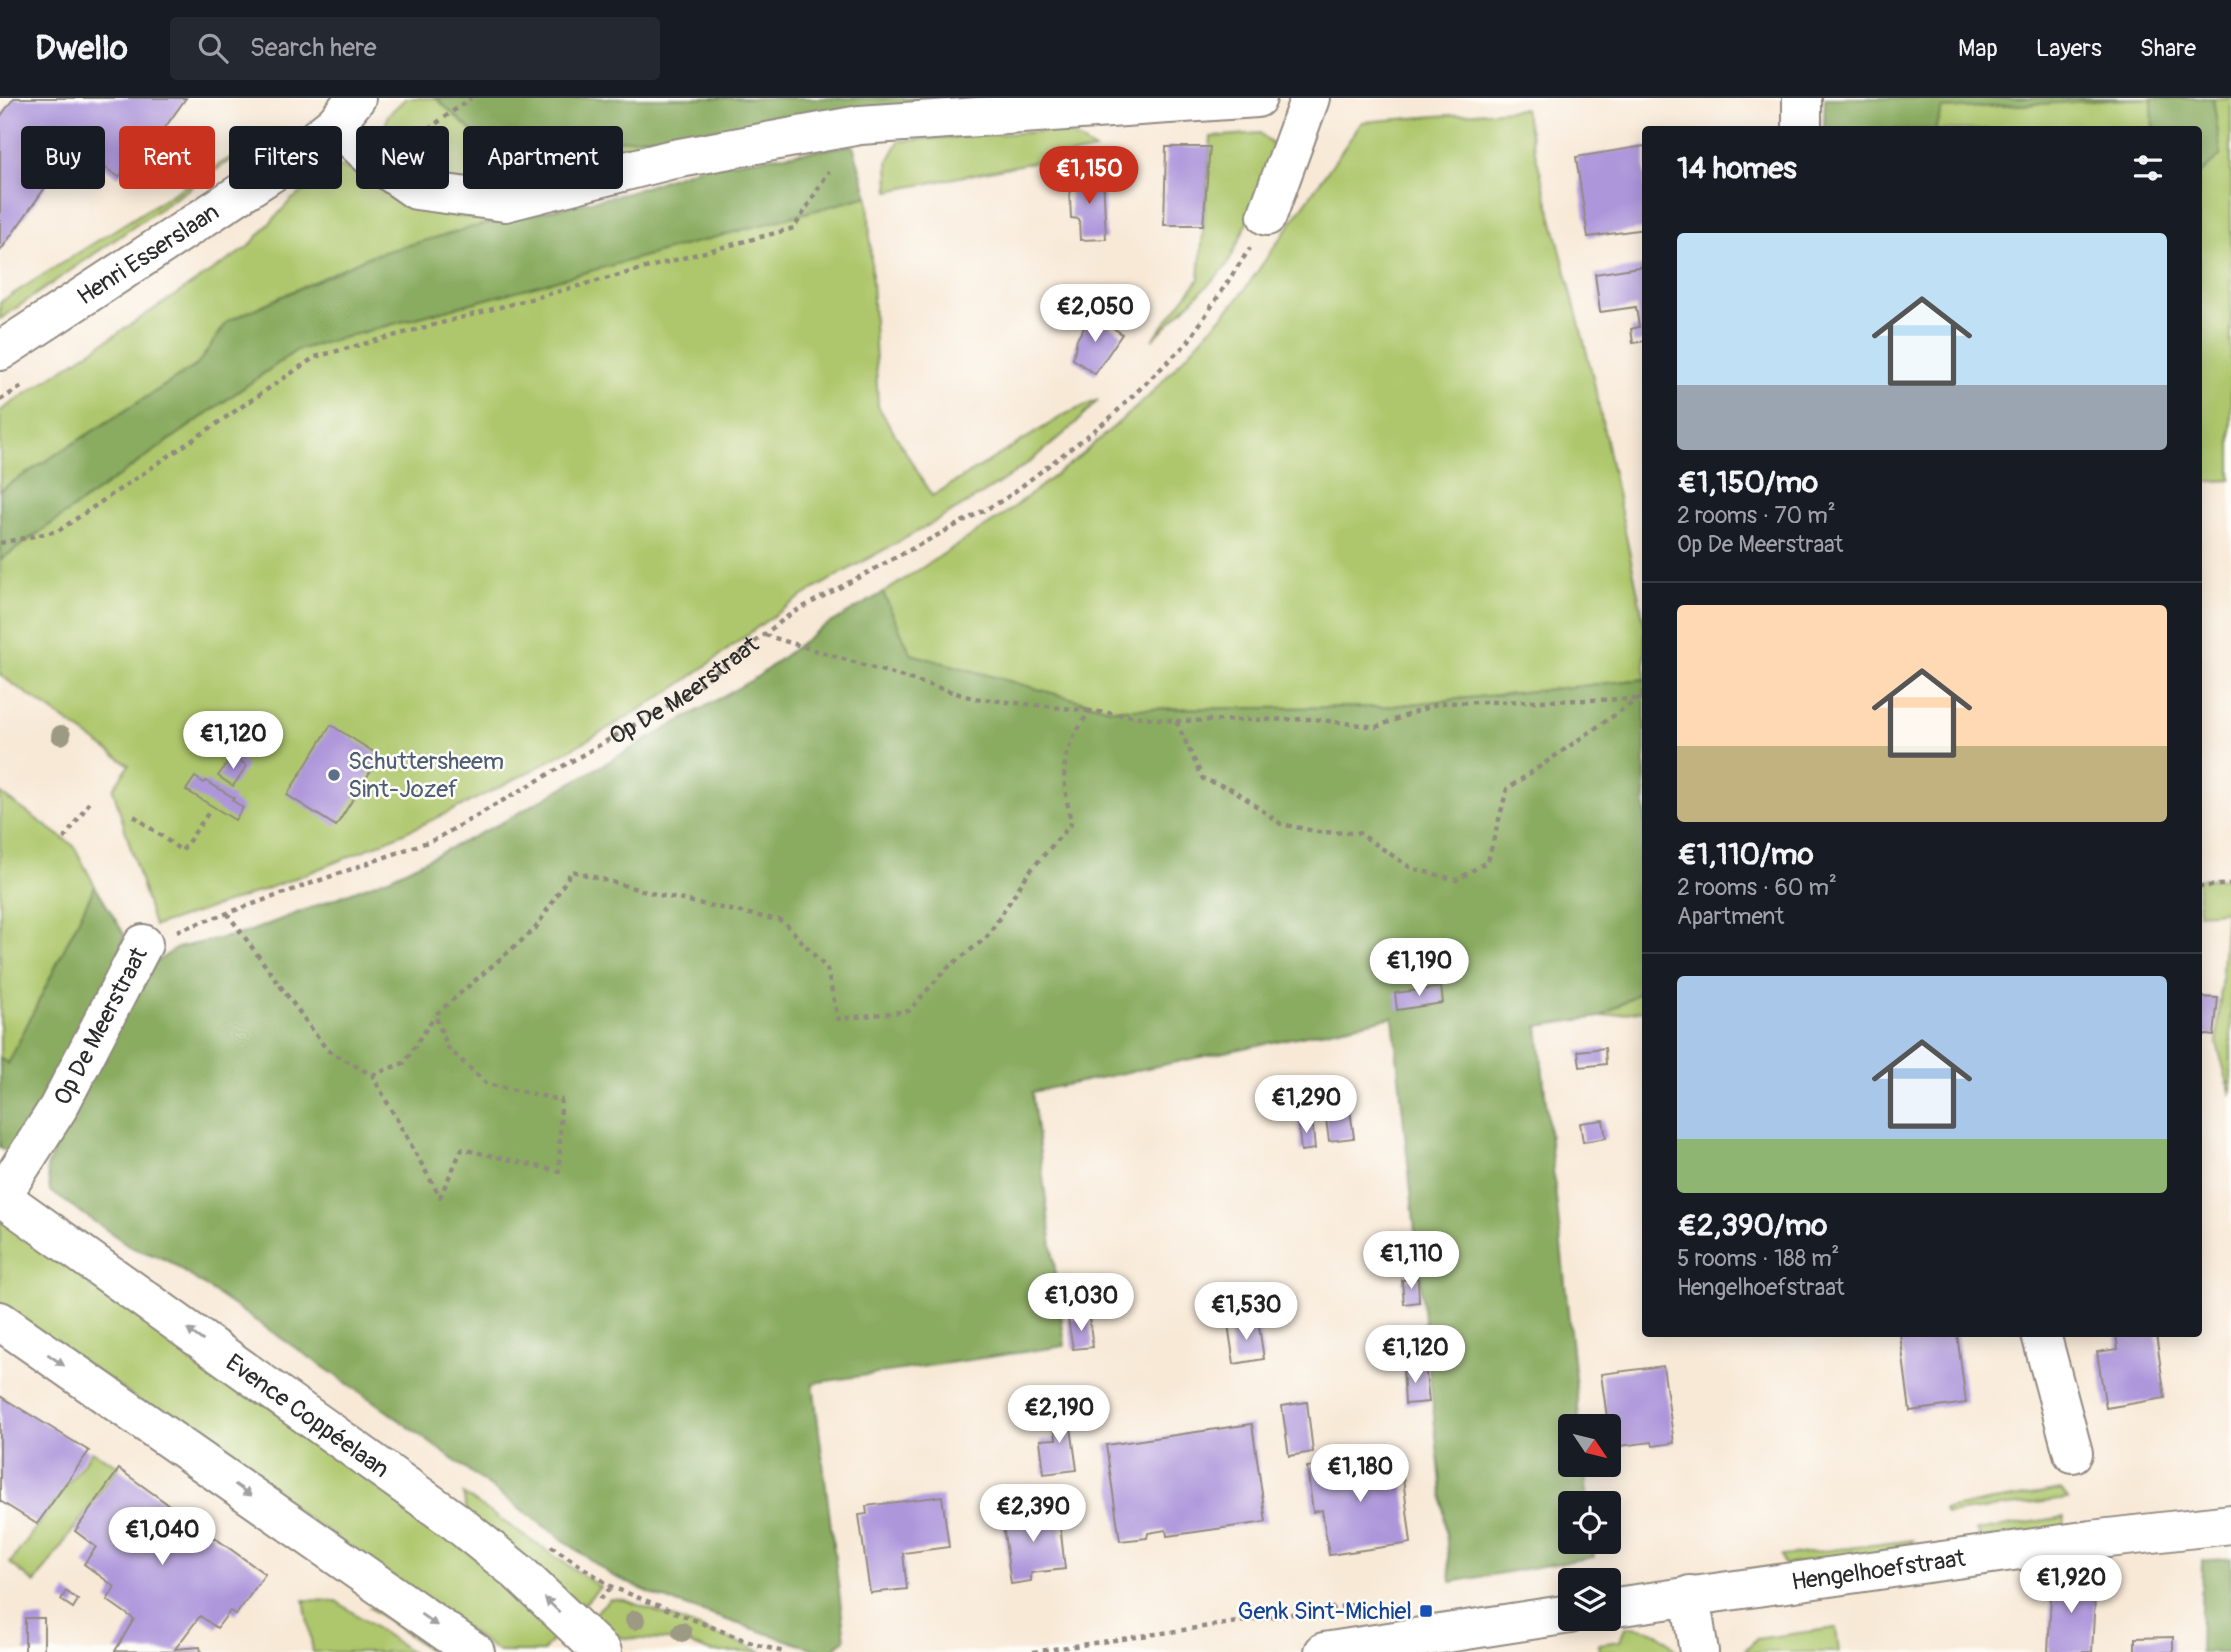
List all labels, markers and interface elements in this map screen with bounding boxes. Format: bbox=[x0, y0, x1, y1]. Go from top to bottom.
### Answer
search box bbox=[170, 17, 660, 80]
text: Dwello bbox=[35, 28, 128, 69]
icon: search bbox=[194, 29, 232, 67]
text: Search here bbox=[250, 32, 377, 64]
text: Map bbox=[1958, 34, 1998, 63]
text: Layers bbox=[2036, 34, 2102, 63]
text: Share bbox=[2140, 34, 2196, 63]
chip: Buy bbox=[21, 126, 105, 189]
chip: Rent bbox=[119, 126, 215, 189]
chip: Filters bbox=[229, 126, 342, 189]
chip: New bbox=[356, 126, 449, 189]
chip: Apartment bbox=[463, 126, 623, 189]
pin: €1,150 bbox=[1032, 146, 1146, 206]
icon: filters bbox=[2129, 149, 2167, 187]
text: 14 homes bbox=[1677, 150, 1797, 187]
text: €1,150 bbox=[1055, 154, 1123, 183]
street label: Henri Esserslaan bbox=[72, 197, 224, 311]
icon: home bbox=[1859, 278, 1985, 404]
pin: €2,050 bbox=[1038, 285, 1152, 344]
text: €2,050 bbox=[1056, 292, 1134, 321]
text: €1,150/mo bbox=[1677, 464, 1818, 501]
text: 2 rooms · 70 m² bbox=[1677, 501, 1836, 530]
text: Op De Meerstraat bbox=[1677, 530, 1843, 559]
street label: Op De Meerstraat bbox=[604, 630, 765, 751]
icon: home bbox=[1859, 650, 1985, 776]
pin: €1,120 bbox=[176, 712, 290, 771]
text: €1,120 bbox=[199, 719, 267, 748]
place label: Schuttersheem Sint-Jozef bbox=[348, 747, 504, 804]
marker: Schuttersheem Sint-Jozef bbox=[326, 767, 342, 783]
text: €1,110/mo bbox=[1677, 836, 1814, 873]
text: 2 rooms · 60 m² bbox=[1677, 873, 1837, 902]
text: Apartment bbox=[1677, 902, 1784, 931]
pin: €1,190 bbox=[1362, 939, 1476, 998]
street label: Op De Meerstraat bbox=[48, 942, 154, 1110]
text: €1,190 bbox=[1386, 946, 1452, 975]
icon: home bbox=[1859, 1021, 1985, 1147]
pin: €1,290 bbox=[1249, 1076, 1363, 1135]
text: €1,290 bbox=[1271, 1083, 1341, 1112]
text: €2,390/mo bbox=[1677, 1207, 1827, 1244]
pin: €1,110 bbox=[1354, 1232, 1468, 1291]
text: €1,110 bbox=[1379, 1239, 1443, 1268]
text: 5 rooms · 188 m² bbox=[1677, 1244, 1839, 1273]
text: Hengelhoefstraat bbox=[1677, 1273, 1844, 1302]
pin: €1,030 bbox=[1024, 1274, 1138, 1333]
text: €1,030 bbox=[1044, 1281, 1118, 1310]
pin: €1,530 bbox=[1189, 1282, 1303, 1342]
text: €1,530 bbox=[1210, 1290, 1282, 1319]
pin: €1,120 bbox=[1358, 1326, 1472, 1385]
one-way arrow bbox=[186, 1328, 204, 1342]
text: €1,120 bbox=[1381, 1333, 1449, 1362]
street label: Evence Coppéelaan bbox=[220, 1348, 395, 1484]
one-way arrow bbox=[47, 1353, 65, 1367]
pin: €2,190 bbox=[1002, 1386, 1116, 1445]
text: €2,190 bbox=[1024, 1393, 1094, 1422]
north arrow bbox=[1558, 1414, 1620, 1477]
map controls bbox=[1558, 1414, 1621, 1631]
pin: €1,180 bbox=[1303, 1444, 1417, 1504]
text: €1,180 bbox=[1327, 1452, 1393, 1481]
one-way arrow bbox=[234, 1483, 252, 1497]
pin: €2,390 bbox=[976, 1484, 1090, 1544]
button: locate bbox=[1558, 1491, 1621, 1554]
text: €2,390 bbox=[996, 1492, 1070, 1521]
pin: €1,040 bbox=[105, 1508, 219, 1567]
text: €1,040 bbox=[125, 1515, 199, 1544]
street label: Hengelhoefstraat bbox=[1790, 1544, 1967, 1597]
pin: €1,920 bbox=[2014, 1556, 2128, 1615]
text: €1,920 bbox=[2036, 1563, 2106, 1592]
button: layers bbox=[1558, 1568, 1621, 1631]
one-way arrow bbox=[544, 1597, 561, 1614]
place label: Genk Sint-Michiel bbox=[1238, 1597, 1412, 1626]
marker: Genk Sint-Michiel bbox=[1418, 1603, 1434, 1619]
one-way arrow bbox=[420, 1613, 438, 1627]

